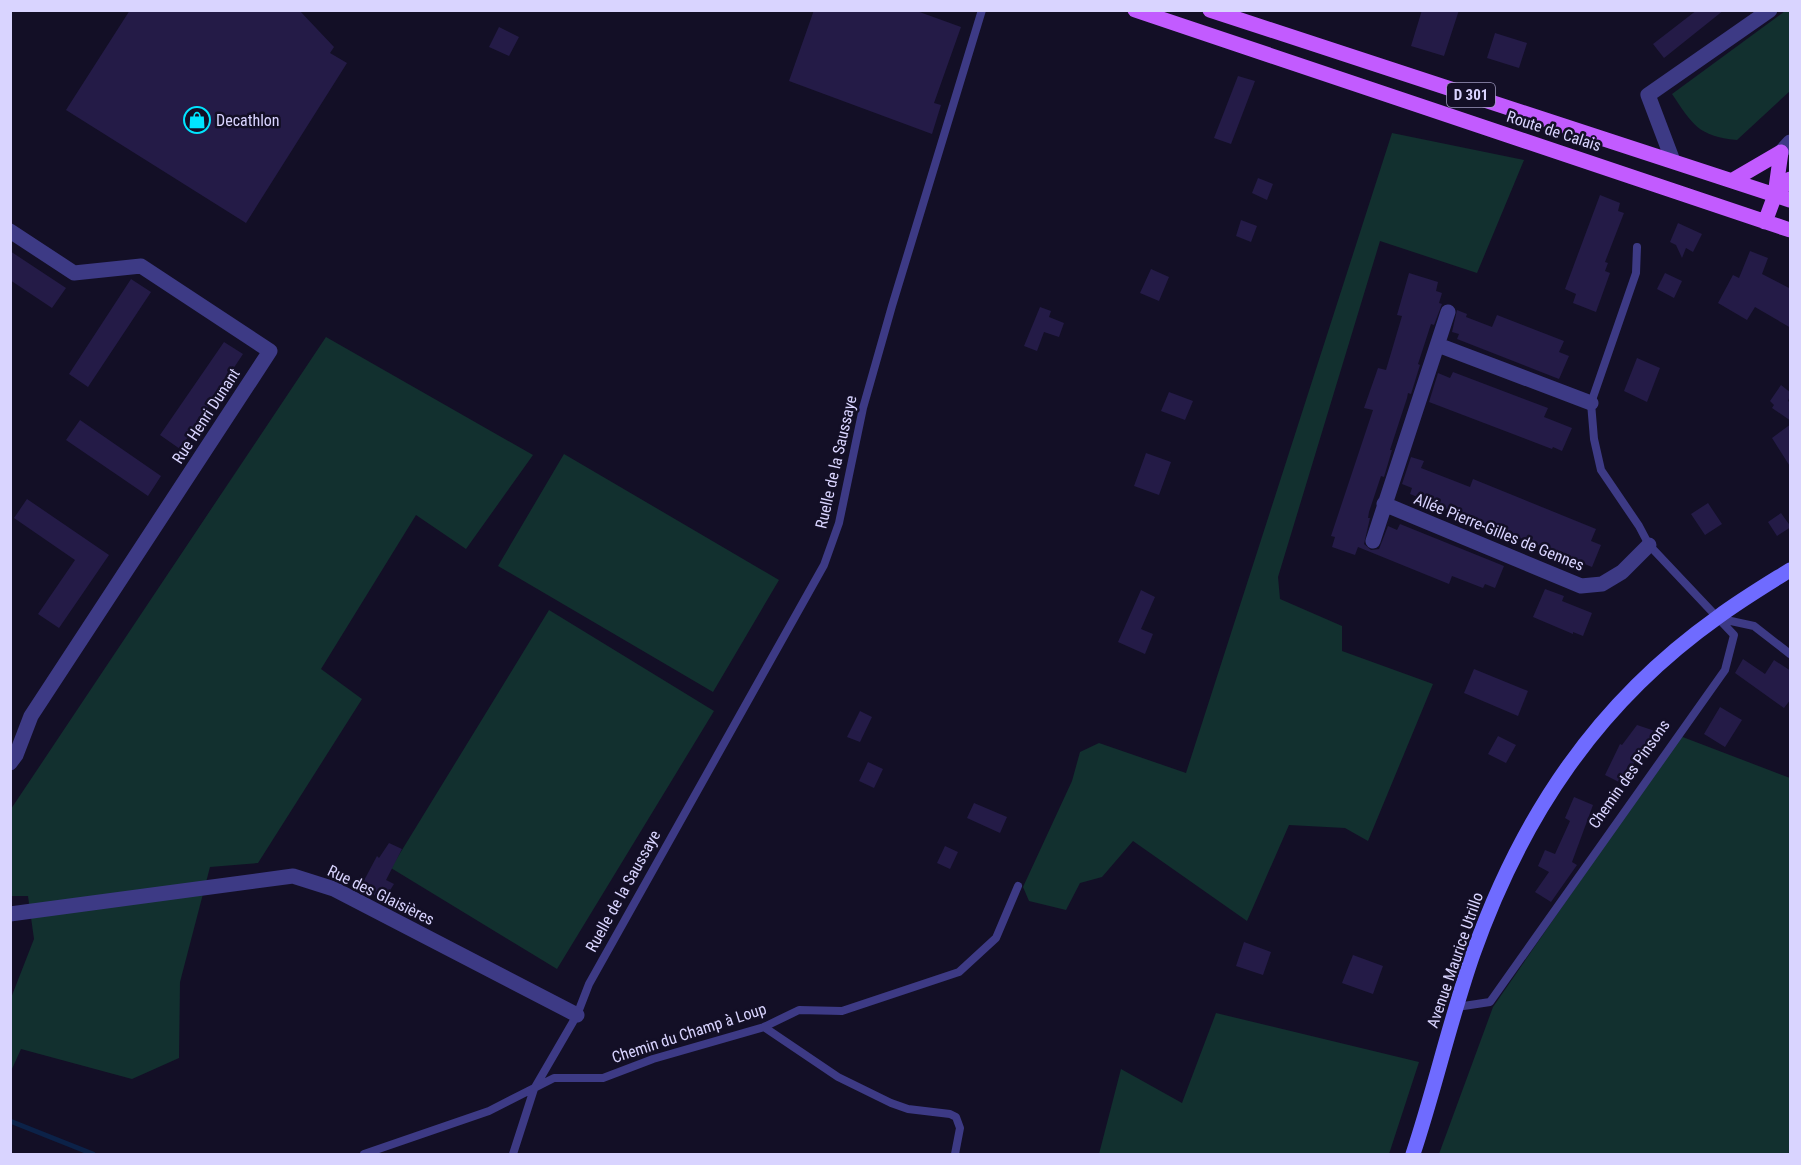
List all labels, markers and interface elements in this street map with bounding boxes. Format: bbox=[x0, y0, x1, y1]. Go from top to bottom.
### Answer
road number: D 301 bbox=[1447, 83, 1495, 107]
shop icon: Decathlon bbox=[182, 105, 212, 135]
street label: Route de Calais bbox=[1504, 107, 1604, 155]
place label: Decathlon bbox=[216, 111, 280, 130]
street label: Rue Henri Dunant bbox=[168, 365, 244, 467]
street label: Ruelle de la Saussaye bbox=[811, 393, 861, 531]
street label: Allée Pierre-Gilles de Gennes bbox=[1411, 489, 1587, 575]
street label: Chemin des Pinsons bbox=[1584, 716, 1674, 832]
street label: Ruelle de la Saussaye bbox=[582, 827, 664, 955]
street label: Rue des Glaisières bbox=[325, 861, 437, 929]
street label: Avenue Maurice Utrillo bbox=[1423, 890, 1487, 1030]
street label: Chemin du Champ à Loup bbox=[609, 999, 769, 1067]

